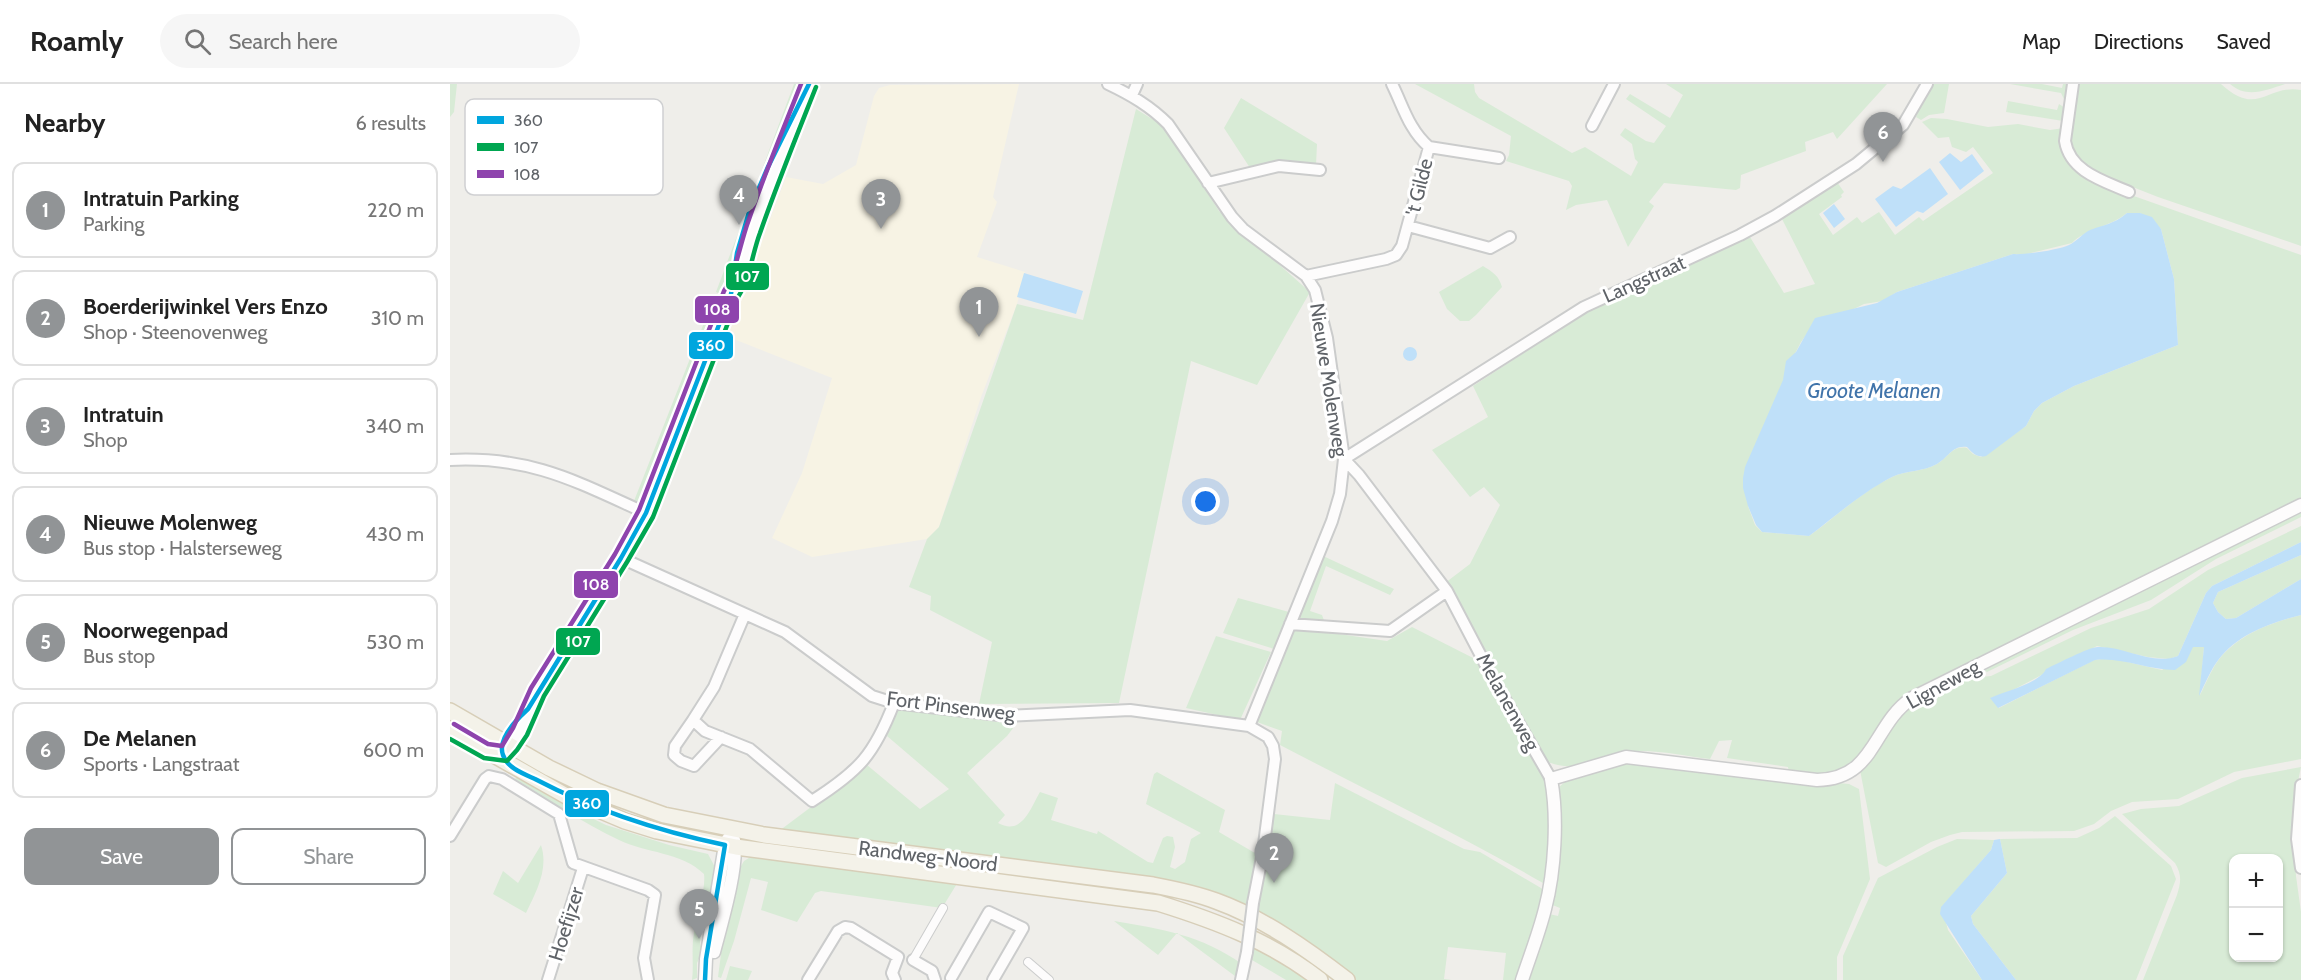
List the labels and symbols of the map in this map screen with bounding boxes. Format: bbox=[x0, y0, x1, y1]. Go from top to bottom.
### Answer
legend bbox=[465, 99, 663, 195]
text: 360 bbox=[514, 111, 543, 130]
pin: 6 bbox=[1864, 112, 1902, 162]
text: 107 bbox=[514, 138, 538, 157]
street label: 't Gilde bbox=[1400, 156, 1438, 218]
text: 108 bbox=[514, 165, 540, 184]
pin: 4 bbox=[720, 176, 758, 225]
pin: 3 bbox=[862, 180, 900, 229]
street label: Langstraat bbox=[1599, 250, 1689, 308]
line badge: 107 bbox=[725, 262, 770, 291]
text: 107 bbox=[734, 267, 761, 286]
pin: 1 bbox=[960, 288, 998, 337]
line badge: 108 bbox=[694, 295, 740, 324]
text: 108 bbox=[704, 300, 730, 319]
street label: Nieuwe Molenweg bbox=[1305, 301, 1353, 460]
line badge: 360 bbox=[688, 331, 734, 360]
text: 360 bbox=[697, 336, 725, 355]
water label: Groote Melanen bbox=[1807, 378, 1941, 403]
your location bbox=[1191, 487, 1220, 516]
line badge: 108 bbox=[573, 570, 619, 599]
text: 108 bbox=[583, 575, 609, 594]
line badge: 107 bbox=[555, 627, 601, 656]
text: 107 bbox=[565, 632, 592, 651]
street label: Melanenweg bbox=[1471, 649, 1545, 756]
street label: Ligneweg bbox=[1902, 654, 1985, 714]
street label: Fort Pinsenweg bbox=[886, 686, 1018, 726]
line badge: 360 bbox=[564, 789, 610, 818]
text: 360 bbox=[573, 794, 601, 813]
pin: 2 bbox=[1254, 834, 1294, 883]
street label: Randweg-Noord bbox=[857, 836, 999, 876]
street label: Hoefijzer bbox=[543, 884, 589, 964]
pin: 5 bbox=[680, 890, 718, 939]

